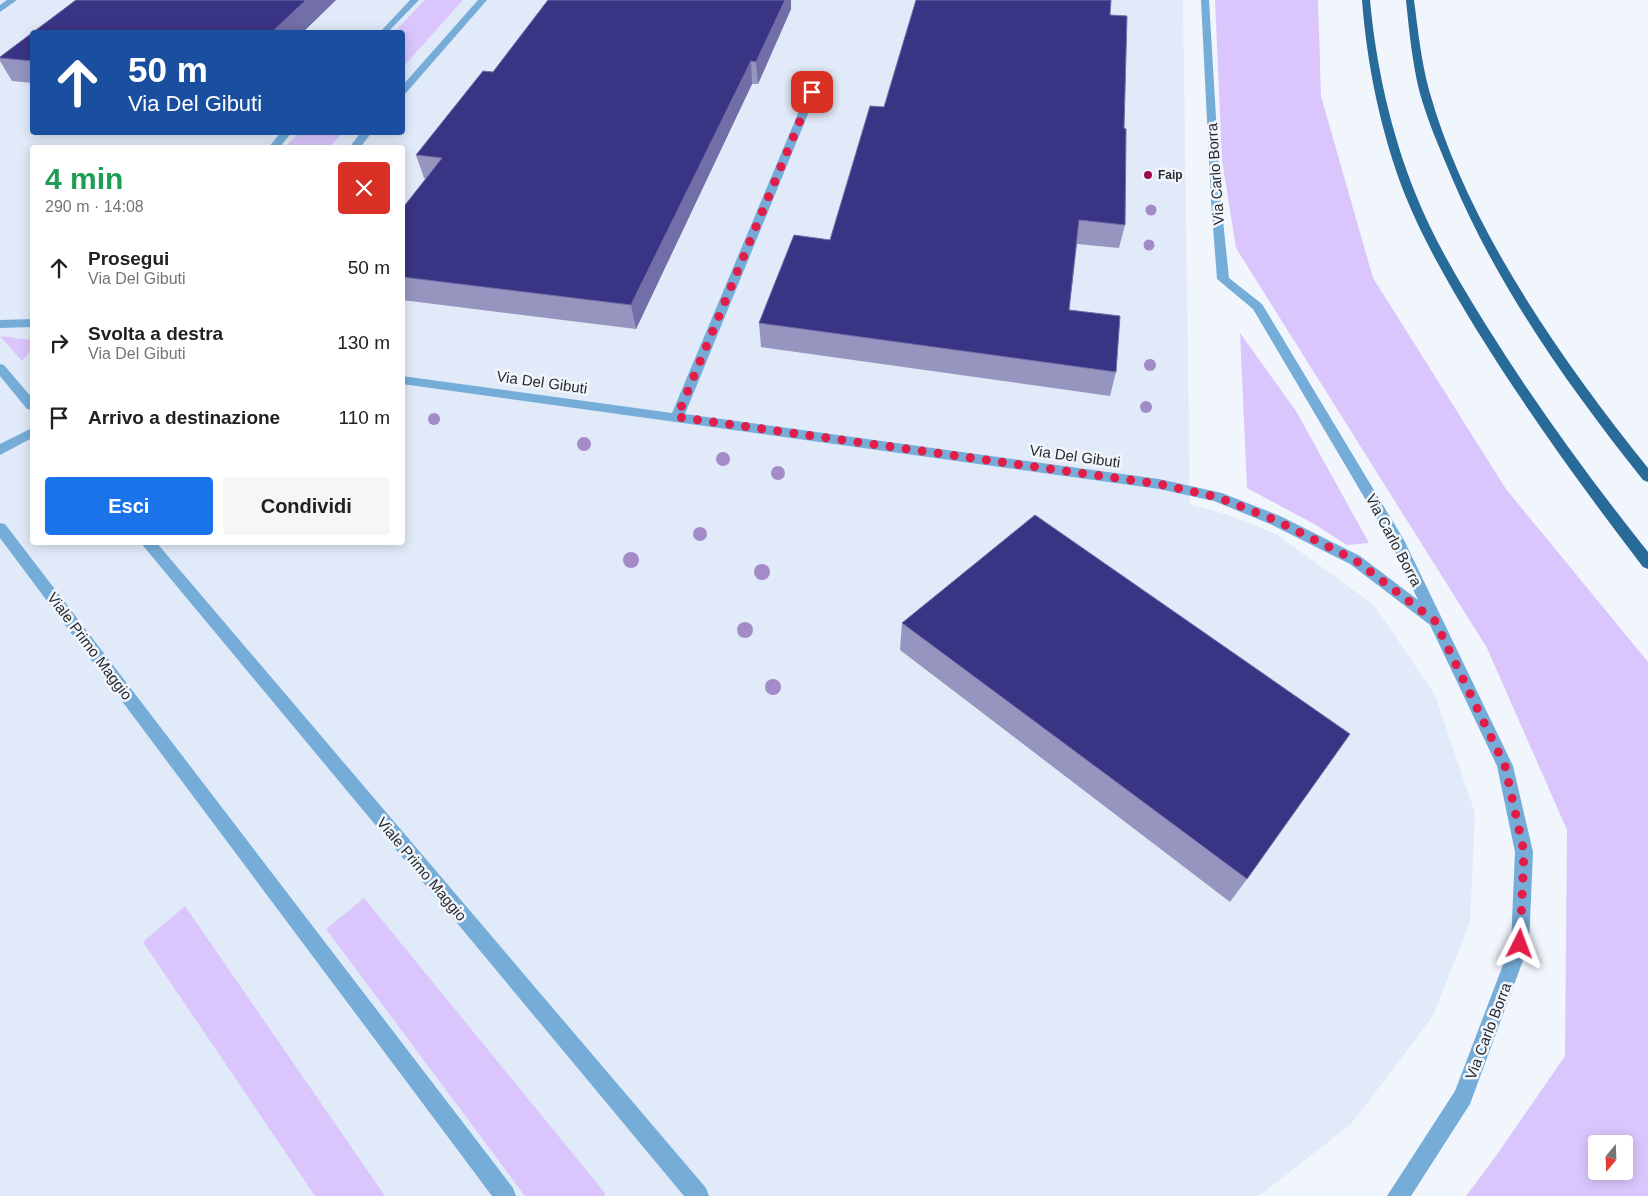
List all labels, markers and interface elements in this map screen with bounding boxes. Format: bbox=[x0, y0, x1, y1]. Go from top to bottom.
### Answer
icon: ahead bbox=[45, 50, 110, 115]
text: 50 m bbox=[128, 50, 208, 89]
pin bbox=[791, 71, 833, 113]
icon: arrive bbox=[798, 78, 826, 106]
text: Via Del Gibuti bbox=[128, 91, 262, 116]
street label: Via Carlo Borra bbox=[1203, 122, 1227, 226]
text: 4 min bbox=[45, 162, 123, 195]
button: close bbox=[338, 162, 390, 214]
place label: Faip bbox=[1158, 168, 1183, 182]
marker: Faip bbox=[1142, 169, 1154, 181]
text: 290 m · 14:08 bbox=[45, 198, 144, 215]
text: Prosegui bbox=[88, 248, 169, 269]
icon: ahead bbox=[45, 254, 73, 282]
text: 50 m bbox=[348, 257, 390, 278]
text: Via Del Gibuti bbox=[88, 270, 186, 287]
text: Svolta a destra bbox=[88, 323, 223, 344]
icon: right bbox=[45, 329, 73, 357]
text: 130 m bbox=[337, 332, 390, 353]
text: Via Del Gibuti bbox=[88, 345, 186, 362]
street label: Via Del Gibuti bbox=[496, 367, 588, 397]
icon: arrive bbox=[45, 404, 73, 432]
text: Arrivo a destinazione bbox=[88, 407, 280, 428]
text: 110 m bbox=[339, 407, 390, 428]
street label: Via Del Gibuti bbox=[1029, 441, 1121, 471]
button: Esci bbox=[45, 477, 213, 535]
button: Condividi bbox=[223, 477, 390, 535]
street label: Via Carlo Borra bbox=[1362, 491, 1426, 590]
street label: Viale Primo Maggio bbox=[44, 589, 136, 703]
street label: Viale Primo Maggio bbox=[374, 814, 470, 924]
position arrow bbox=[1493, 917, 1545, 969]
street label: Via Carlo Borra bbox=[1462, 980, 1514, 1082]
north arrow bbox=[1588, 1135, 1632, 1180]
map controls bbox=[1588, 1135, 1633, 1180]

